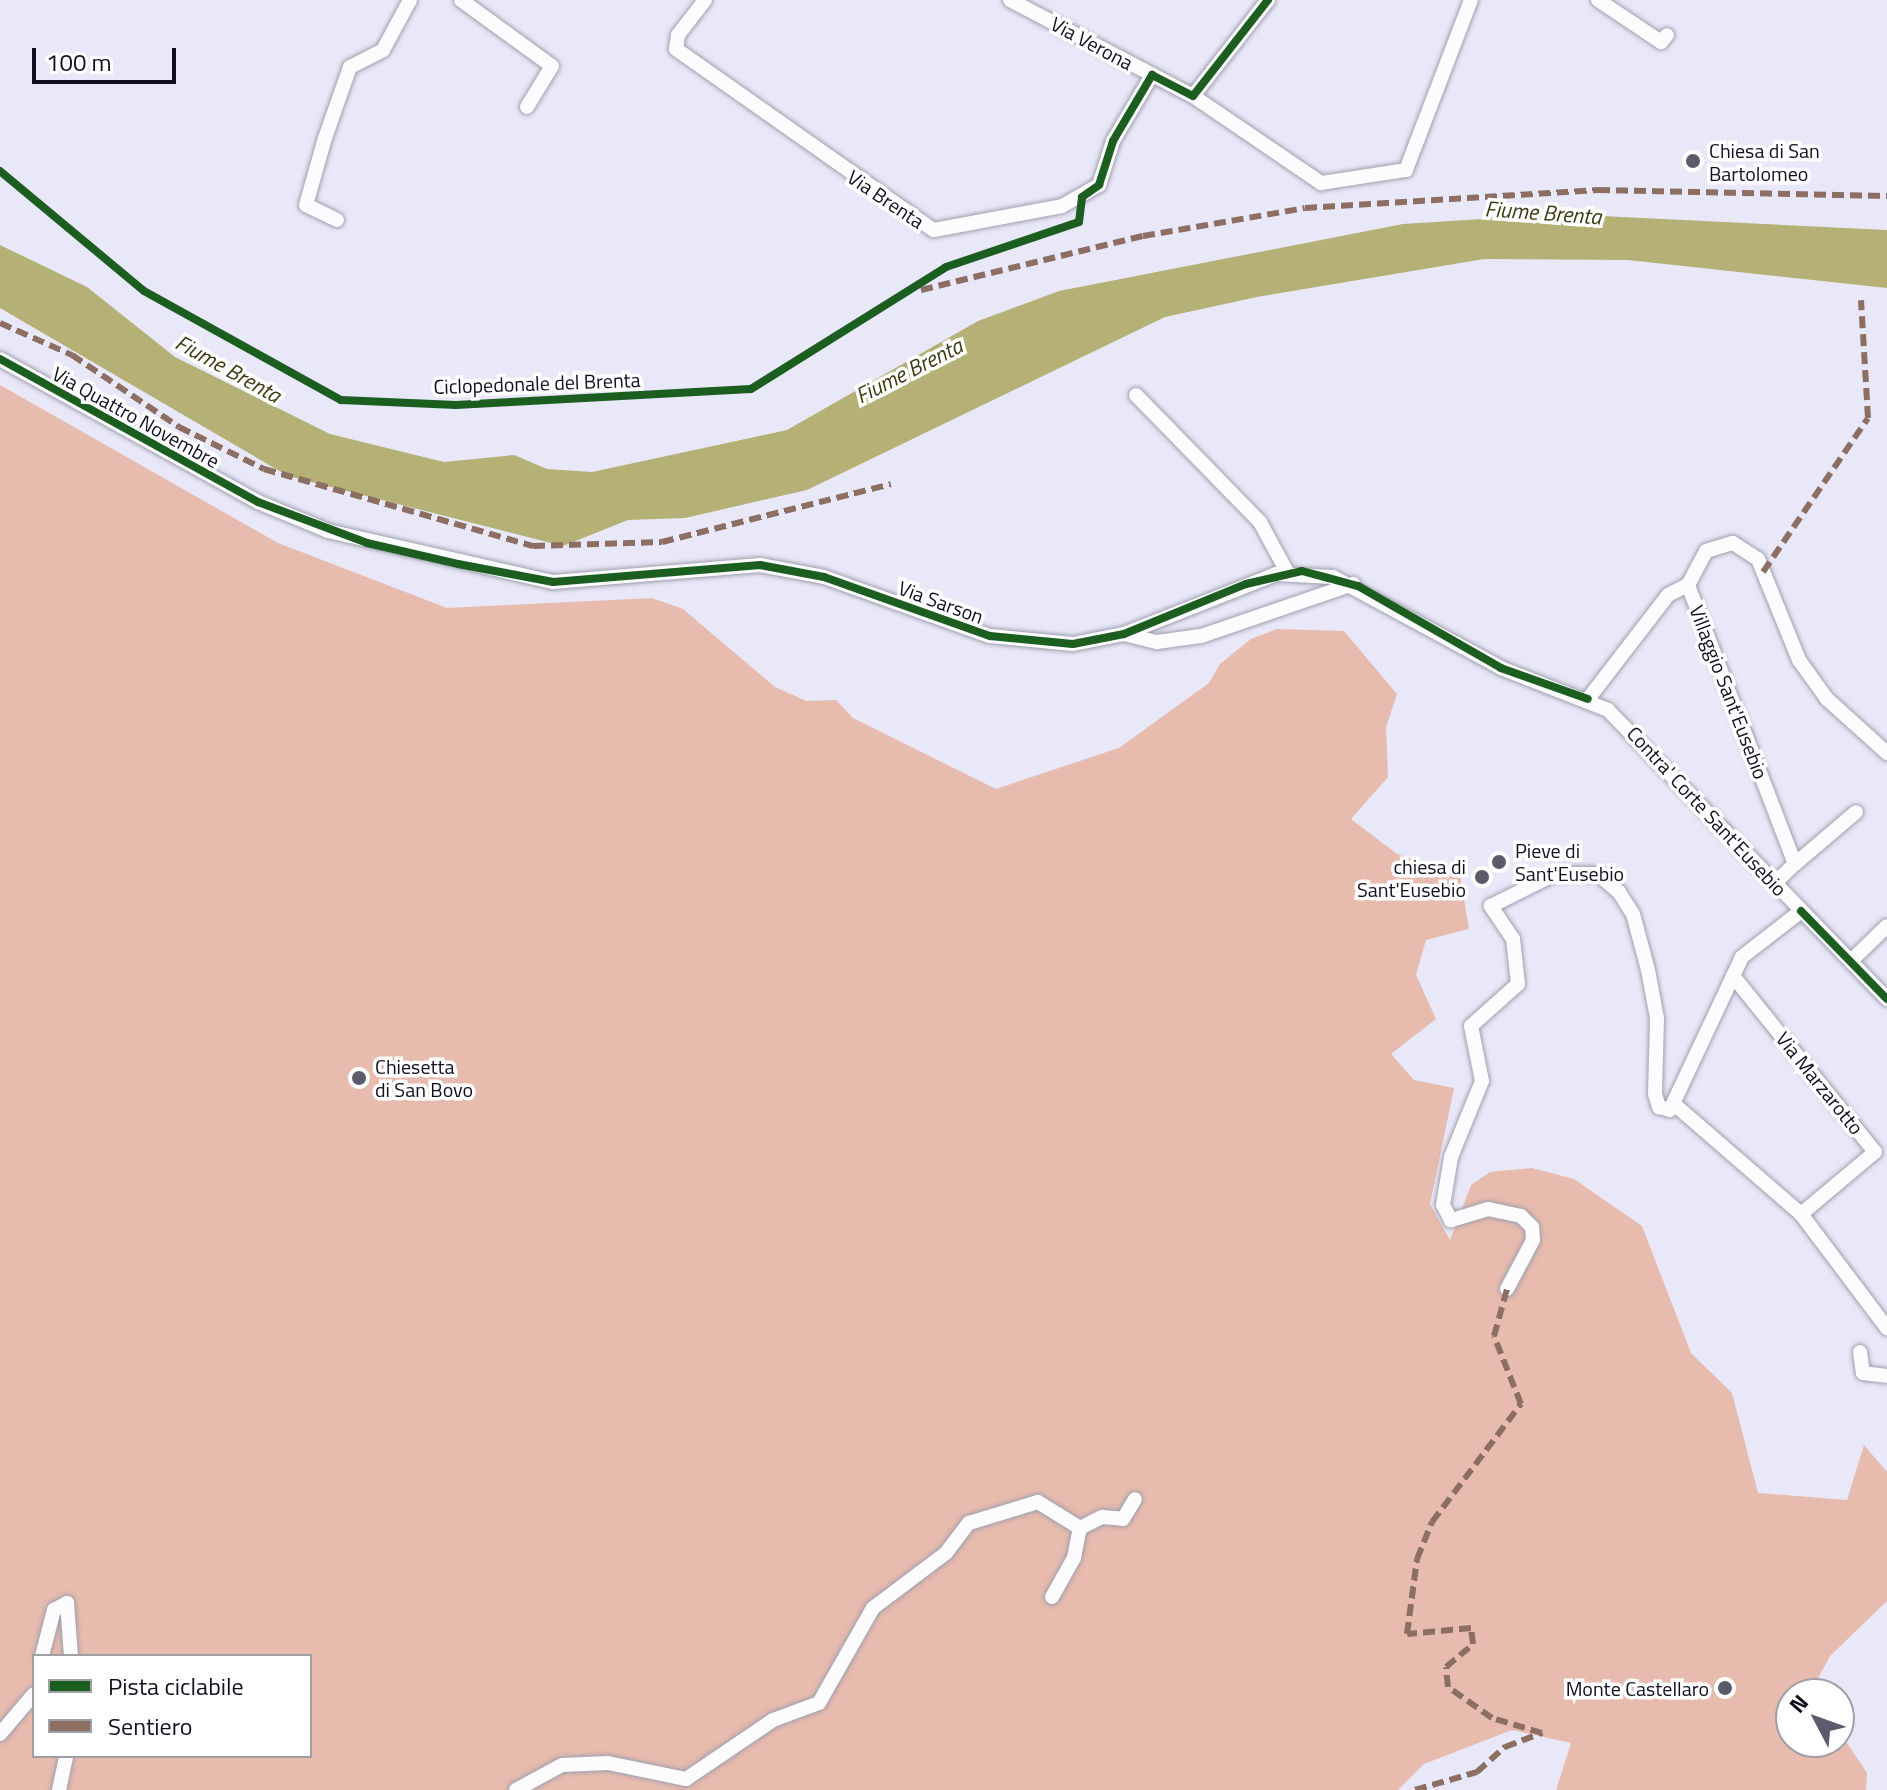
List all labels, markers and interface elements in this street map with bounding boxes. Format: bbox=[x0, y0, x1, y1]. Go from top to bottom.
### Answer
street label: Via Verona bbox=[1047, 11, 1137, 75]
scale bar bbox=[36, 32, 180, 82]
text: 100 m bbox=[46, 44, 112, 80]
place label: Chiesa di San Bartolomeo bbox=[1709, 138, 1820, 185]
marker: Chiesa di San Bartolomeo bbox=[1684, 152, 1702, 170]
street label: Via Brenta bbox=[843, 165, 929, 233]
water label: Fiume Brenta bbox=[1484, 196, 1602, 230]
water label: Fiume Brenta bbox=[171, 329, 285, 409]
water label: Fiume Brenta bbox=[851, 333, 967, 409]
street label: Via Quattro Novembre bbox=[48, 361, 224, 473]
street label: Ciclopedonale del Brenta bbox=[433, 367, 641, 399]
street label: Via Sarson bbox=[895, 576, 987, 628]
street label: Villaggio Sant'Eusebio bbox=[1685, 602, 1773, 782]
street label: Contra' Corte Sant'Eusebio bbox=[1622, 721, 1792, 901]
place label: Pieve di Sant'Eusebio bbox=[1515, 838, 1624, 885]
marker: Pieve di Sant'Eusebio bbox=[1490, 853, 1508, 871]
place label: chiesa di Sant'Eusebio bbox=[1357, 854, 1466, 901]
marker: chiesa di Sant'Eusebio bbox=[1473, 868, 1491, 886]
street label: Via Marzarotto bbox=[1771, 1027, 1869, 1139]
place label: Chiesetta di San Bovo bbox=[375, 1054, 473, 1101]
marker: Chiesetta di San Bovo bbox=[350, 1069, 368, 1087]
legend bbox=[32, 1654, 312, 1758]
text: Pista ciclabile bbox=[108, 1668, 244, 1704]
place label: Monte Castellaro bbox=[1566, 1676, 1709, 1700]
north arrow bbox=[1775, 1678, 1855, 1758]
marker: Monte Castellaro bbox=[1716, 1679, 1734, 1697]
text: N bbox=[1781, 1687, 1816, 1720]
text: Sentiero bbox=[108, 1708, 192, 1744]

